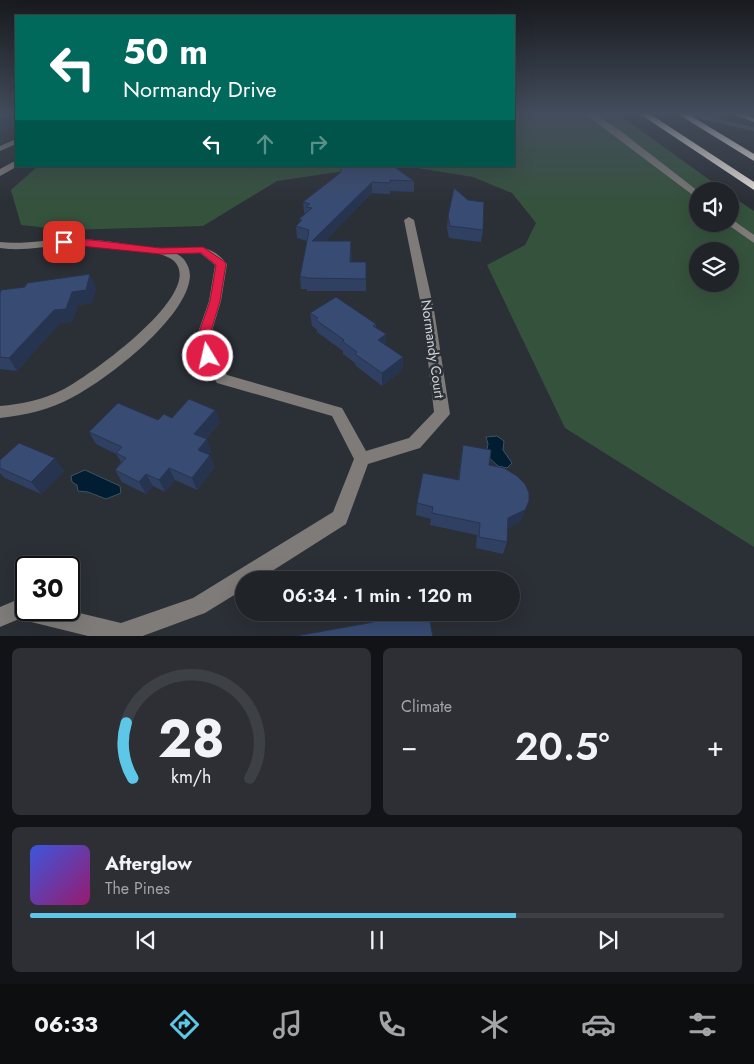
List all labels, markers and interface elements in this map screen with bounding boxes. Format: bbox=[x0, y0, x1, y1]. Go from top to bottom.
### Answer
text: 50 m bbox=[123, 27, 208, 77]
icon: left bbox=[40, 35, 105, 100]
text: Normandy Drive bbox=[123, 73, 277, 105]
icon: left bbox=[198, 130, 226, 158]
icon: ahead bbox=[251, 130, 279, 158]
icon: right bbox=[304, 130, 332, 158]
map controls bbox=[689, 182, 739, 292]
button: sound bbox=[689, 182, 739, 232]
pin bbox=[43, 221, 85, 263]
icon: arrive bbox=[50, 228, 78, 256]
button: layers bbox=[689, 242, 739, 292]
street label: Normandy Court bbox=[416, 298, 450, 400]
position arrow bbox=[181, 329, 233, 381]
speed limit sign: 30 bbox=[15, 556, 80, 621]
text: 06:34 · 1 min · 120 m bbox=[283, 582, 472, 609]
text: Climate bbox=[401, 695, 452, 718]
text: 28 bbox=[158, 701, 225, 777]
text: 20.5° bbox=[515, 719, 610, 774]
text: − bbox=[401, 726, 418, 767]
text: + bbox=[707, 726, 724, 767]
text: km/h bbox=[171, 764, 212, 790]
text: Afterglow bbox=[105, 850, 192, 877]
text: The Pines bbox=[105, 877, 170, 900]
icon: previous bbox=[132, 926, 160, 954]
icon: pause bbox=[363, 926, 391, 954]
icon: next bbox=[594, 926, 622, 954]
icon: directions bbox=[167, 1007, 202, 1042]
icon: music bbox=[270, 1007, 305, 1042]
icon: phone bbox=[374, 1007, 409, 1042]
icon: climate bbox=[477, 1007, 512, 1042]
icon: car bbox=[581, 1007, 616, 1042]
icon: filters bbox=[685, 1007, 720, 1042]
text: 06:33 bbox=[34, 1008, 98, 1040]

